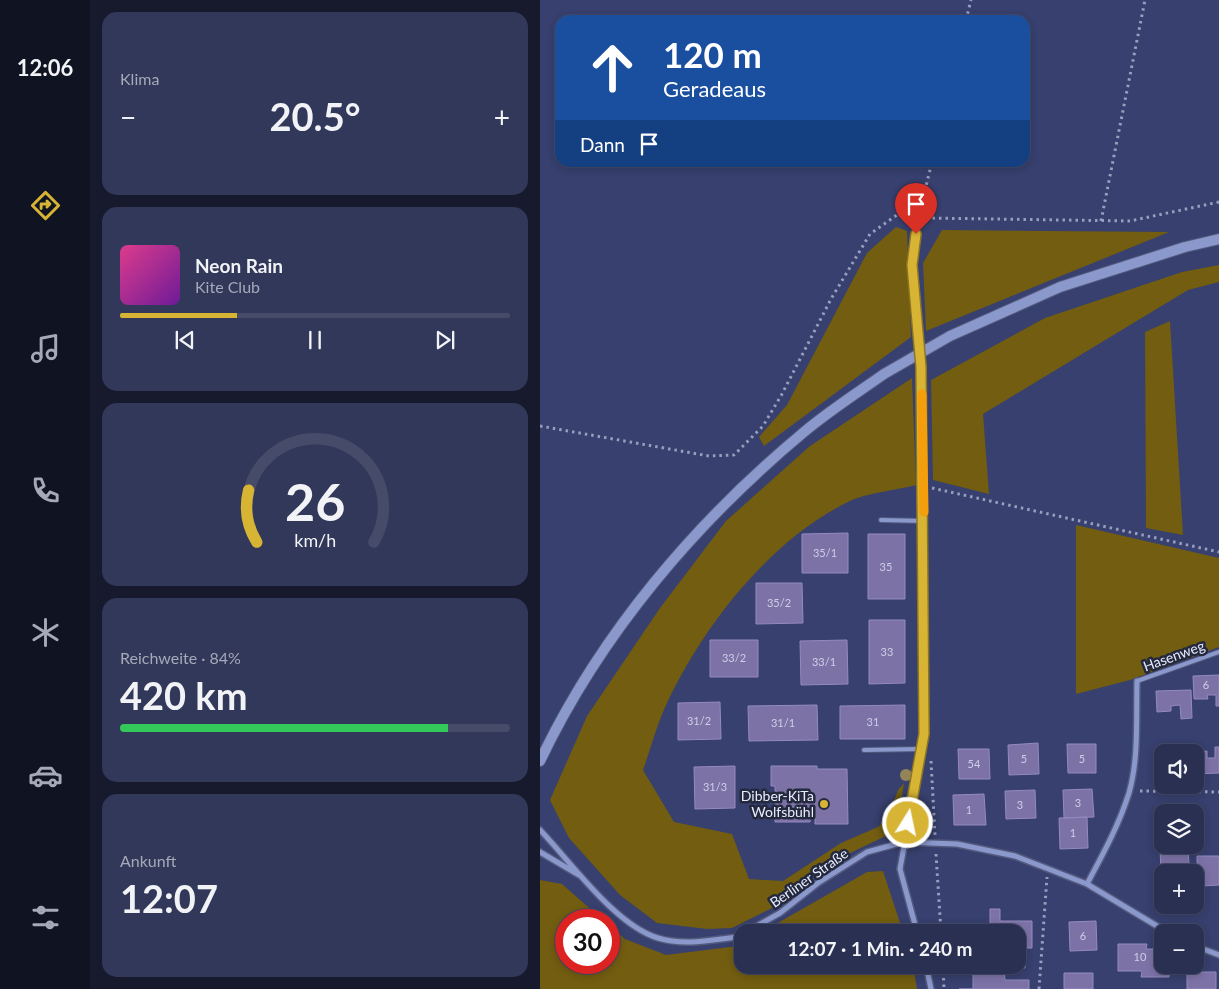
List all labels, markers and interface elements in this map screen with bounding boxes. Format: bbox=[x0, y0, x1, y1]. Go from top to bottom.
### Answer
text: 120 m bbox=[663, 33, 762, 75]
icon: ahead bbox=[580, 35, 645, 100]
text: 12:06 bbox=[17, 54, 73, 81]
text: Klima bbox=[120, 69, 159, 88]
text: Geradeaus bbox=[663, 75, 766, 102]
text: 20.5° bbox=[270, 93, 360, 139]
text: − bbox=[120, 100, 136, 134]
text: + bbox=[494, 100, 510, 134]
icon: arrive bbox=[635, 130, 663, 158]
text: Dann bbox=[580, 133, 625, 156]
pin bbox=[895, 183, 937, 234]
icon: directions bbox=[28, 188, 63, 223]
icon: arrive bbox=[902, 190, 930, 218]
text: Neon Rain bbox=[195, 254, 283, 277]
text: Kite Club bbox=[195, 277, 260, 296]
icon: previous bbox=[171, 326, 199, 354]
icon: pause bbox=[301, 326, 329, 354]
icon: next bbox=[431, 326, 459, 354]
icon: music bbox=[28, 331, 63, 366]
text: 26 bbox=[285, 470, 345, 532]
icon: phone bbox=[28, 473, 63, 508]
text: km/h bbox=[294, 529, 336, 551]
house number: 35/1 bbox=[813, 546, 837, 559]
house number: 35 bbox=[880, 560, 892, 573]
house number: 35/2 bbox=[767, 596, 791, 609]
icon: climate bbox=[28, 615, 63, 650]
street label: Hasenweg bbox=[1141, 637, 1207, 675]
house number: 33 bbox=[881, 645, 893, 658]
text: Reichweite · 84% bbox=[120, 648, 241, 667]
house number: 33/2 bbox=[722, 651, 746, 664]
house number: 33/1 bbox=[812, 655, 836, 668]
text: 420 km bbox=[120, 672, 248, 718]
house number: 6 bbox=[1203, 678, 1209, 691]
house number: 31/2 bbox=[687, 714, 711, 727]
house number: 31 bbox=[867, 715, 879, 728]
house number: 31/1 bbox=[771, 716, 795, 729]
map controls bbox=[1154, 744, 1204, 974]
button: sound bbox=[1154, 744, 1204, 794]
house number: 5 bbox=[1021, 752, 1027, 765]
house number: 5 bbox=[1079, 752, 1085, 765]
house number: 54 bbox=[968, 757, 981, 770]
icon: car bbox=[28, 758, 63, 793]
house number: 31/3 bbox=[703, 780, 727, 793]
place label: Dibber-KiTa Wolfsbühl bbox=[741, 787, 814, 820]
position arrow bbox=[881, 796, 933, 848]
house number: 3 bbox=[1075, 796, 1081, 809]
marker: Dibber-KiTa Wolfsbühl bbox=[818, 798, 830, 810]
house number: 3 bbox=[1017, 798, 1023, 811]
house number: 1 bbox=[966, 803, 972, 816]
button: layers bbox=[1154, 804, 1204, 854]
house number: 1 bbox=[1070, 826, 1076, 839]
street label: Berliner Straße bbox=[766, 844, 851, 911]
text: Ankunft bbox=[120, 851, 177, 870]
button: + bbox=[1154, 864, 1204, 914]
text: 12:07 bbox=[120, 875, 218, 921]
icon: filters bbox=[28, 900, 63, 935]
speed limit sign: 30 bbox=[555, 909, 620, 974]
button: − bbox=[1154, 924, 1204, 974]
house number: 6 bbox=[1080, 929, 1086, 942]
text: 12:07 · 1 Min. · 240 m bbox=[788, 937, 972, 960]
house number: 10 bbox=[1134, 950, 1147, 963]

